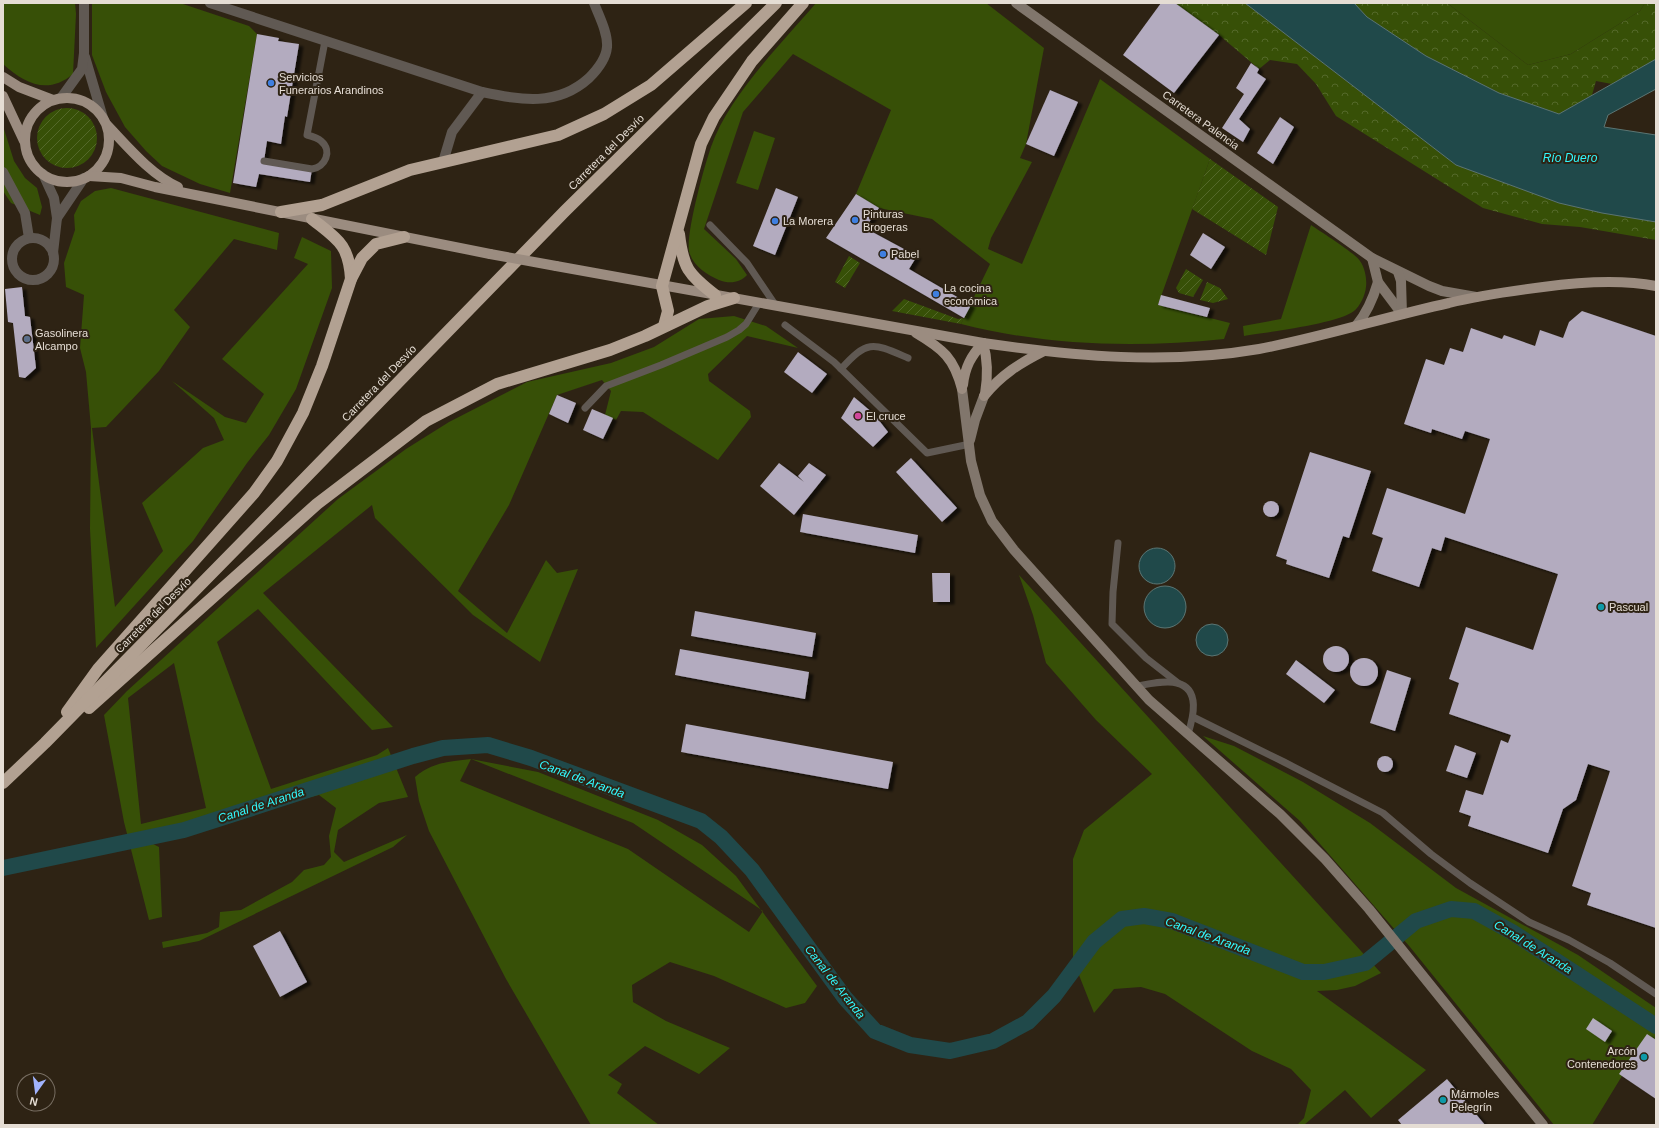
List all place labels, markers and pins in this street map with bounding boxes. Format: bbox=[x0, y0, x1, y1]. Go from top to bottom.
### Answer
place label: Servicios Funerarios Arandinos bbox=[279, 71, 384, 96]
marker: Servicios Funerarios Arandinos bbox=[266, 78, 276, 88]
place label: Pinturas Brogeras bbox=[863, 208, 908, 233]
place label: La Morera bbox=[783, 215, 834, 227]
marker: Pinturas Brogeras bbox=[850, 215, 860, 225]
marker: La Morera bbox=[770, 216, 780, 226]
place label: Pabel bbox=[891, 248, 919, 260]
marker: Pabel bbox=[878, 249, 888, 259]
place label: La cocina económica bbox=[944, 282, 998, 307]
marker: La cocina económica bbox=[931, 289, 941, 299]
place label: Gasolinera Alcampo bbox=[35, 327, 89, 352]
marker: Gasolinera Alcampo bbox=[22, 334, 32, 344]
place label: El cruce bbox=[866, 410, 906, 422]
marker: El cruce bbox=[853, 411, 863, 421]
place label: Pascual bbox=[1609, 601, 1648, 613]
marker: Pascual bbox=[1596, 602, 1606, 612]
place label: Arcón Contenedores bbox=[1567, 1045, 1636, 1070]
marker: Arcón Contenedores bbox=[1639, 1052, 1649, 1062]
place label: Mármoles Pelegrín bbox=[1451, 1088, 1500, 1113]
marker: Mármoles Pelegrín bbox=[1438, 1095, 1448, 1105]

